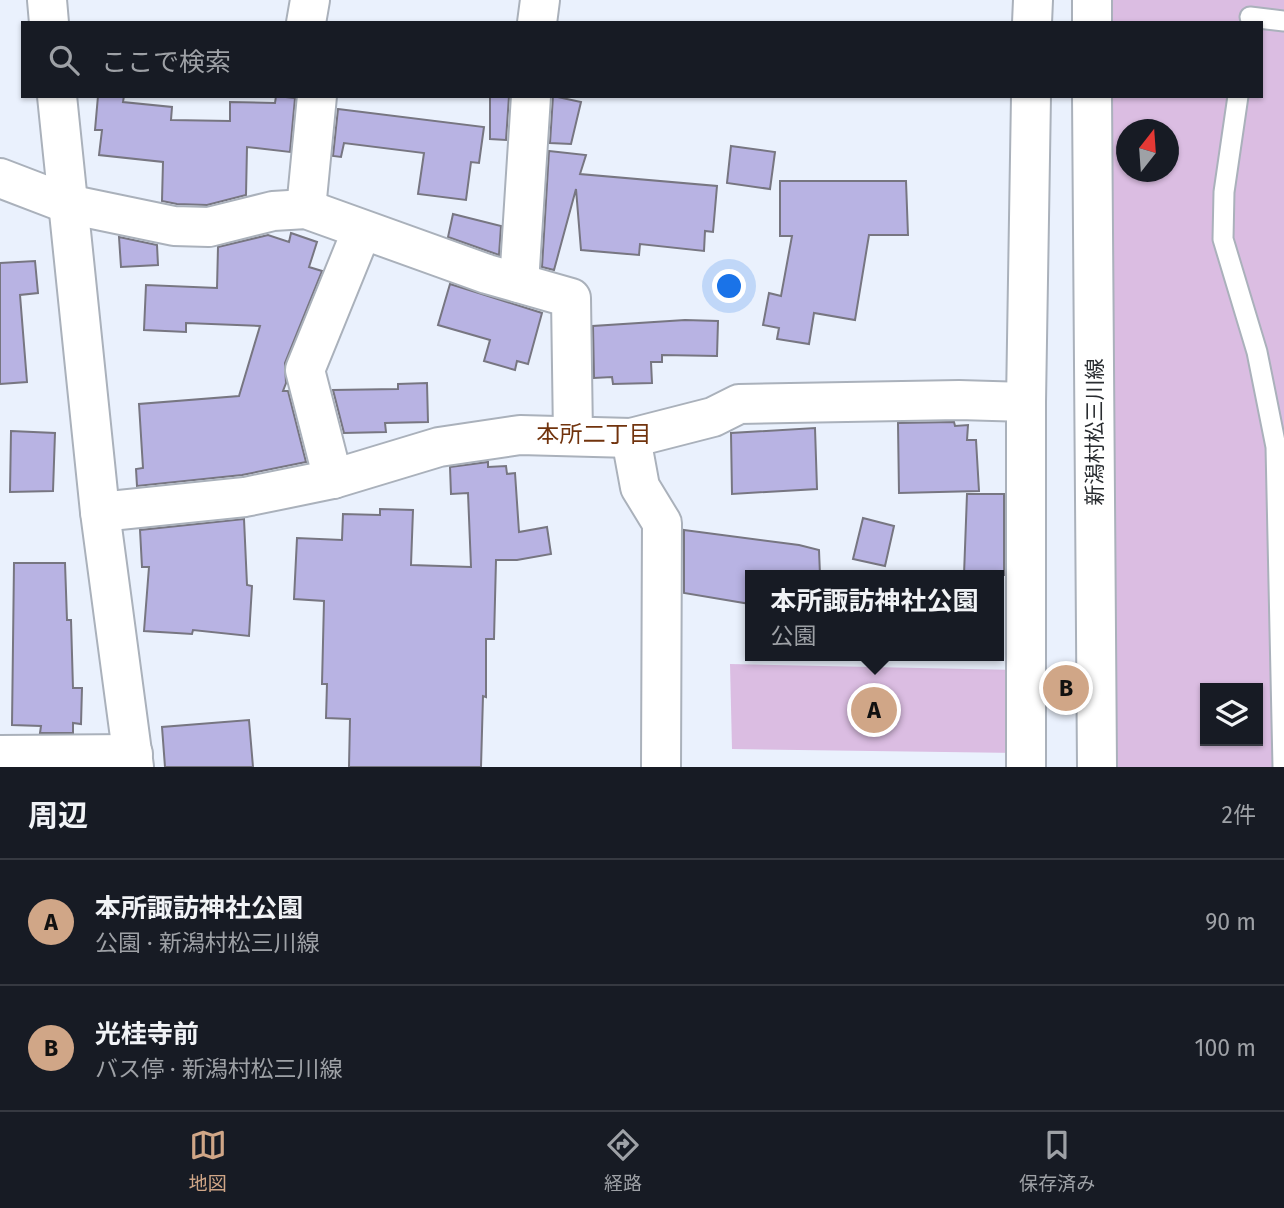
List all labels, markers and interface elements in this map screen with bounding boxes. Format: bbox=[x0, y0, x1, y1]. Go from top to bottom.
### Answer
search box bbox=[21, 21, 1263, 98]
icon: search bbox=[45, 41, 83, 79]
text: ここで検索 bbox=[101, 47, 231, 78]
north arrow bbox=[1116, 119, 1179, 182]
your location bbox=[712, 269, 746, 303]
street label: 新潟村松三川線 bbox=[1082, 359, 1108, 506]
district label: 本所二丁目 bbox=[537, 420, 652, 448]
popup bbox=[745, 570, 1004, 661]
text: 本所諏訪神社公園 bbox=[770, 586, 979, 617]
text: 公園 bbox=[770, 622, 816, 650]
pin: B bbox=[1043, 662, 1089, 714]
map controls bbox=[1200, 683, 1263, 746]
button: layers bbox=[1200, 683, 1263, 746]
pin: A bbox=[851, 684, 897, 736]
text: 周辺 bbox=[28, 798, 88, 834]
text: 2件 bbox=[1222, 801, 1256, 829]
text: 本所諏訪神社公園 bbox=[95, 893, 303, 924]
text: A bbox=[44, 908, 58, 936]
text: 90 m bbox=[1205, 908, 1256, 936]
text: 公園 · 新潟村松三川線 bbox=[95, 929, 320, 957]
text: 光桂寺前 bbox=[95, 1019, 199, 1050]
text: B bbox=[44, 1034, 58, 1062]
text: 100 m bbox=[1195, 1034, 1256, 1062]
text: バス停 · 新潟村松三川線 bbox=[95, 1055, 343, 1083]
tab: 地図 bbox=[189, 1126, 227, 1195]
tab: 経路 bbox=[604, 1126, 642, 1195]
tab: 保存済み bbox=[1019, 1126, 1095, 1195]

